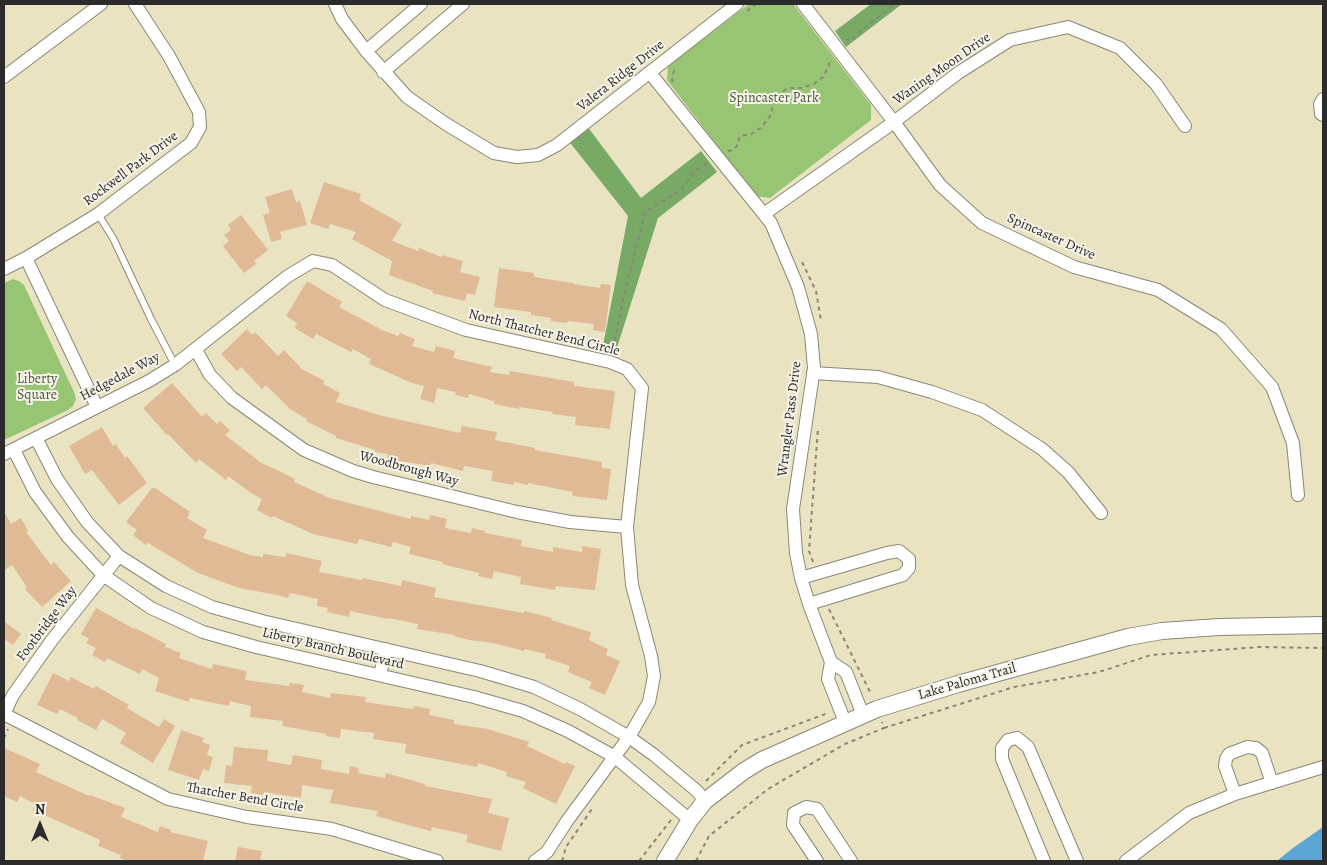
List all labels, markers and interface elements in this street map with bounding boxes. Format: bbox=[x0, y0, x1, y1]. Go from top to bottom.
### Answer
street label: Waning Moon Drive bbox=[890, 29, 994, 109]
street label: Valera Ridge Drive bbox=[574, 37, 668, 115]
park label: Spincaster Park bbox=[729, 91, 819, 107]
street label: Rockwell Park Drive bbox=[80, 128, 182, 210]
street label: Spincaster Drive bbox=[1004, 210, 1098, 264]
street label: North Thatcher Bend Circle bbox=[467, 306, 621, 360]
street label: Hedgedale Way bbox=[77, 349, 163, 405]
street label: Wrangler Pass Drive bbox=[775, 360, 805, 478]
park label: Liberty Square bbox=[17, 372, 57, 404]
street label: Woodbrough Way bbox=[358, 448, 460, 490]
street label: Footbridge Way bbox=[13, 583, 81, 665]
street label: Liberty Branch Boulevard bbox=[260, 625, 406, 673]
street label: Lake Paloma Trail bbox=[916, 660, 1018, 704]
street label: Thatcher Bend Circle bbox=[185, 779, 305, 817]
north arrow bbox=[15, 800, 65, 850]
text: N bbox=[35, 800, 45, 819]

